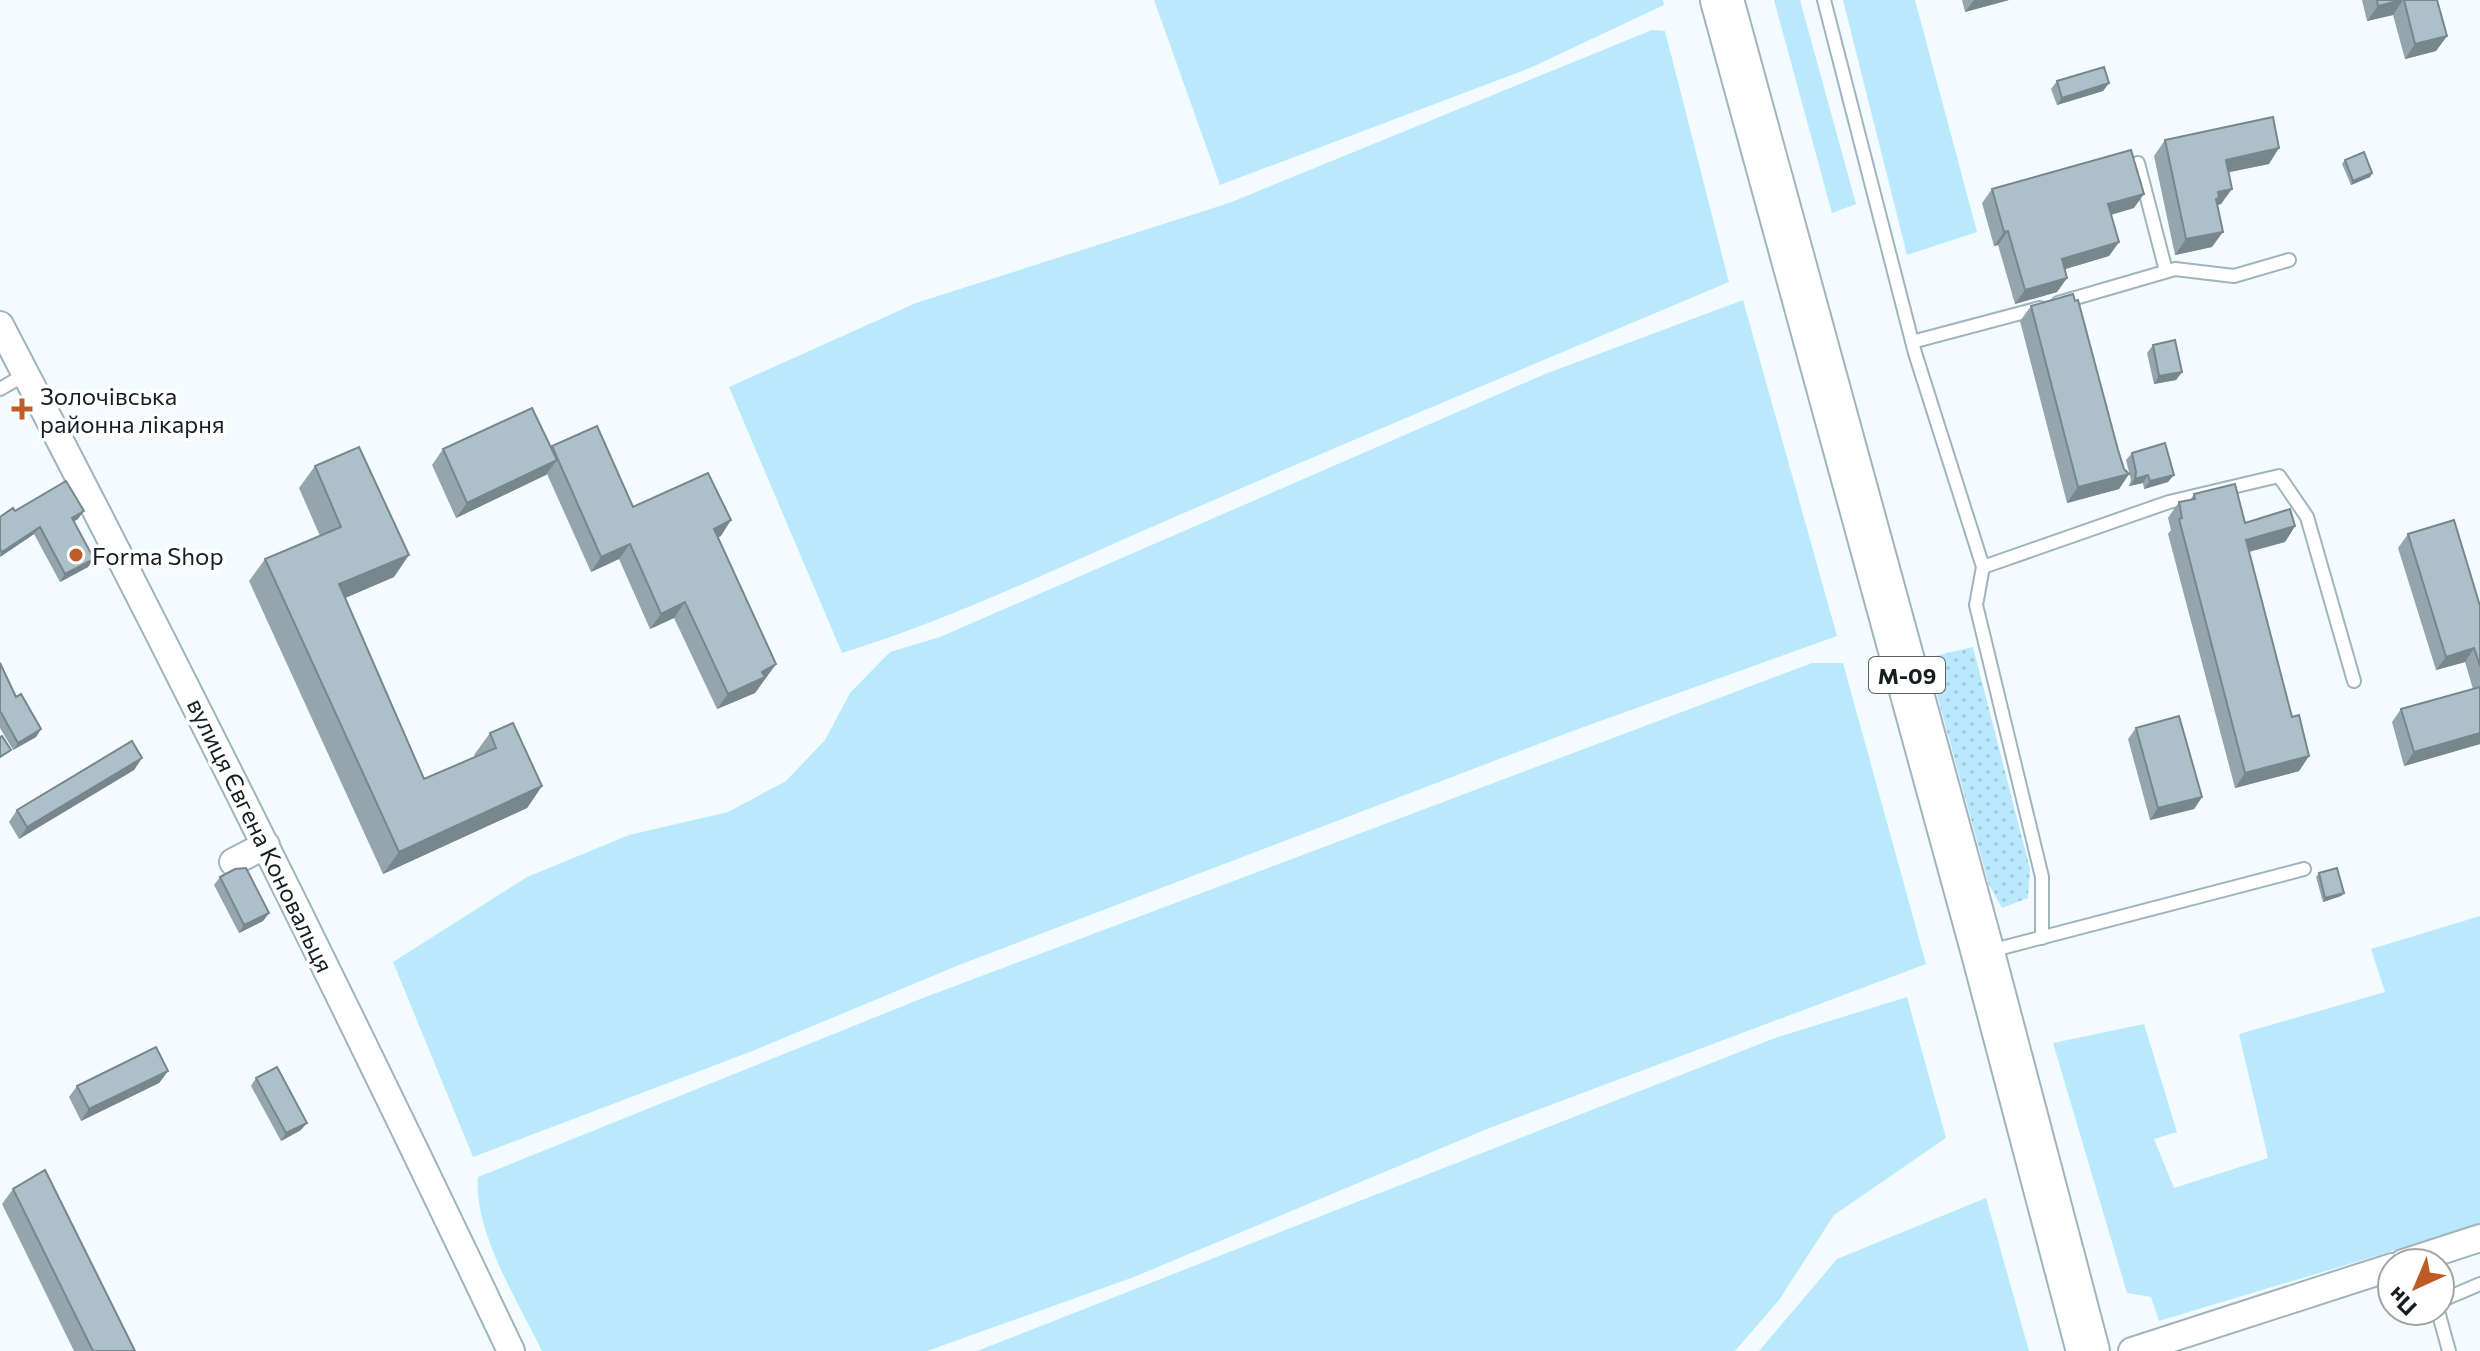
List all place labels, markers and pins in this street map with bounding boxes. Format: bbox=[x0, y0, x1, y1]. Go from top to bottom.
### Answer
place label: Золочівська районна лікарня bbox=[40, 381, 225, 438]
marker: Золочівська районна лікарня bbox=[11, 398, 33, 420]
place label: Forma Shop bbox=[92, 541, 224, 570]
marker: Forma Shop bbox=[67, 546, 85, 564]

